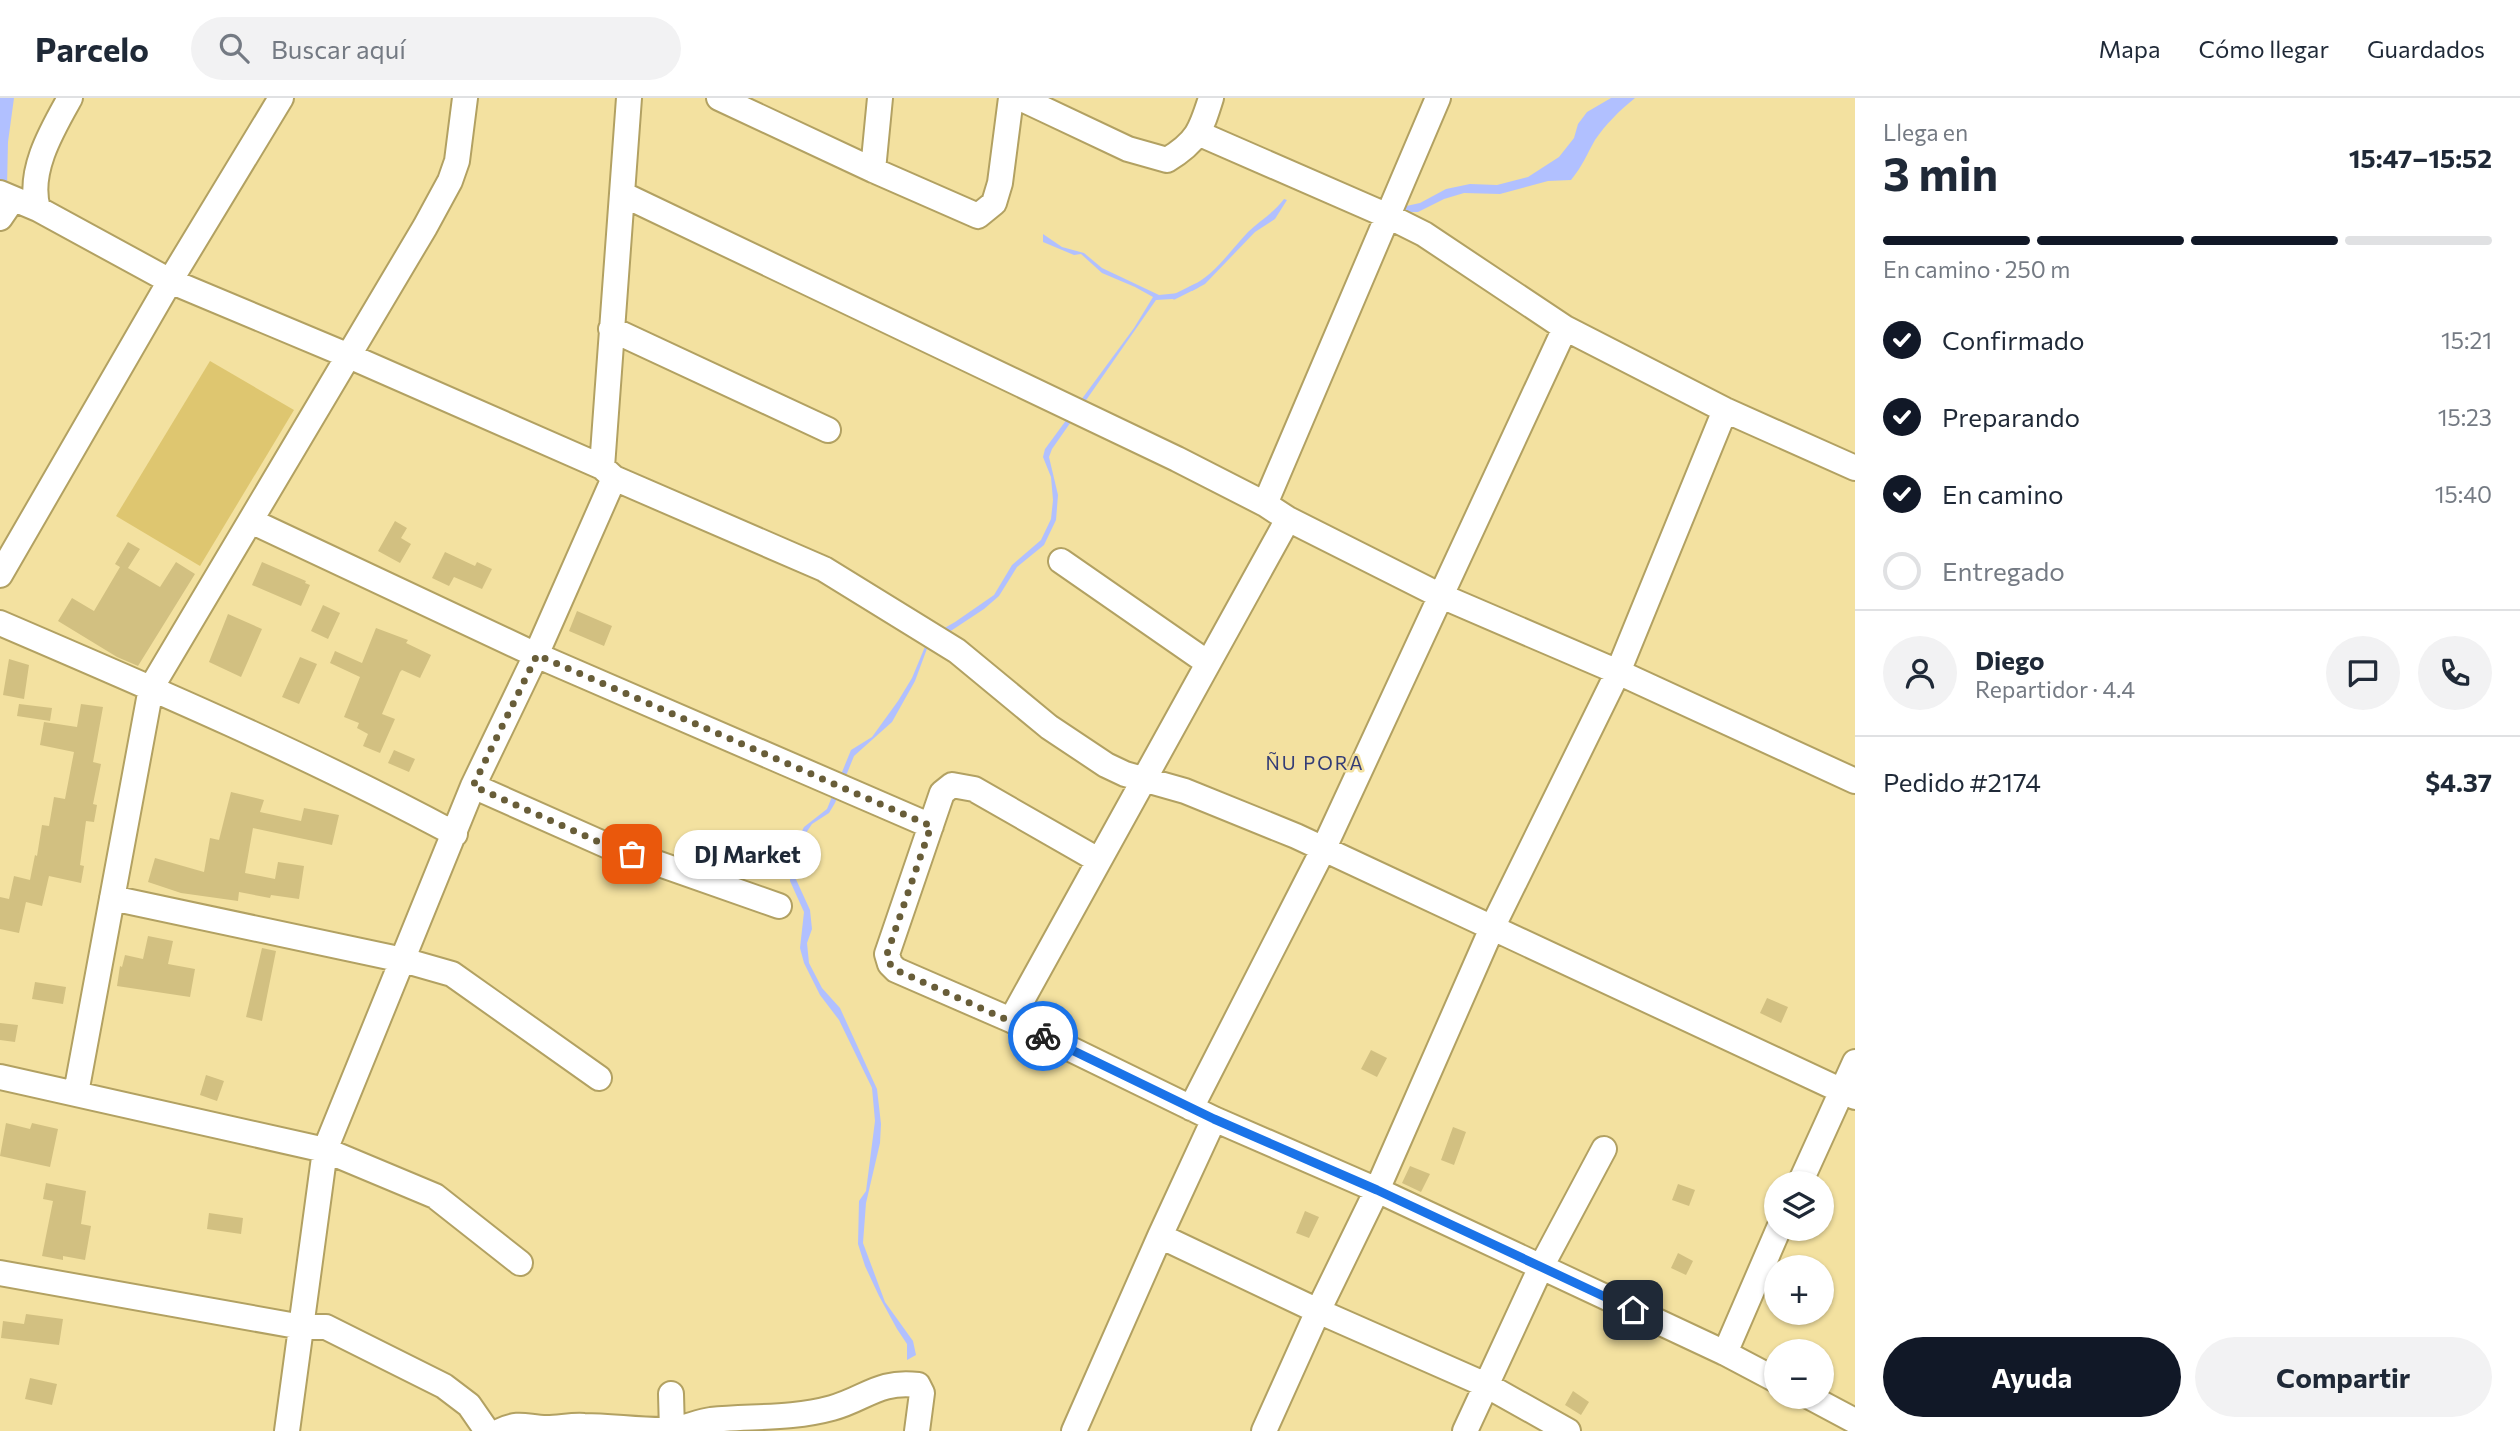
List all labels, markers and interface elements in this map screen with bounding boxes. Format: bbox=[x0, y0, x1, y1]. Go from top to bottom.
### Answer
search box bbox=[191, 17, 681, 80]
text: Parcelo bbox=[35, 28, 149, 69]
icon: search bbox=[215, 29, 253, 67]
text: Buscar aquí bbox=[271, 33, 406, 64]
text: Mapa bbox=[2098, 34, 2161, 63]
text: Cómo llegar bbox=[2199, 34, 2329, 63]
text: Guardados bbox=[2367, 34, 2485, 63]
text: Llega en bbox=[1883, 118, 1968, 146]
text: 15:47–15:52 bbox=[2349, 142, 2492, 173]
text: 3 min bbox=[1883, 144, 1998, 200]
text: En camino · 250 m bbox=[1883, 255, 2070, 283]
icon: check bbox=[1883, 321, 1921, 359]
text: Confirmado bbox=[1942, 324, 2084, 355]
text: 15:21 bbox=[2441, 326, 2492, 354]
icon: check bbox=[1883, 398, 1921, 436]
text: Preparando bbox=[1942, 401, 2080, 432]
text: 15:23 bbox=[2438, 403, 2492, 431]
icon: check bbox=[1883, 475, 1921, 513]
text: En camino bbox=[1942, 478, 2064, 509]
text: 15:40 bbox=[2435, 480, 2492, 508]
text: Entregado bbox=[1942, 555, 2065, 586]
button: person bbox=[1883, 636, 1957, 710]
button: chat bbox=[2326, 636, 2400, 710]
button: phone bbox=[2418, 636, 2492, 710]
text: Diego bbox=[1975, 644, 2045, 675]
text: Repartidor · 4.4 bbox=[1975, 675, 2135, 703]
district label: ÑU PORA bbox=[1265, 751, 1365, 774]
text: Pedido #2174 bbox=[1883, 766, 2041, 797]
text: $4.37 bbox=[2425, 766, 2492, 797]
pin bbox=[602, 824, 662, 884]
callout: DJ Market bbox=[674, 830, 821, 878]
icon: bag bbox=[613, 835, 651, 873]
text: DJ Market bbox=[694, 840, 801, 868]
courier bbox=[1008, 1001, 1078, 1071]
icon: bike bbox=[1024, 1017, 1062, 1055]
map controls bbox=[1764, 1171, 1834, 1409]
button: layers bbox=[1764, 1171, 1834, 1241]
button: + bbox=[1764, 1255, 1834, 1325]
pin bbox=[1603, 1280, 1663, 1340]
icon: home bbox=[1614, 1291, 1652, 1329]
button: Ayuda bbox=[1883, 1337, 2181, 1417]
button: Compartir bbox=[2195, 1337, 2492, 1417]
button: − bbox=[1764, 1339, 1834, 1409]

